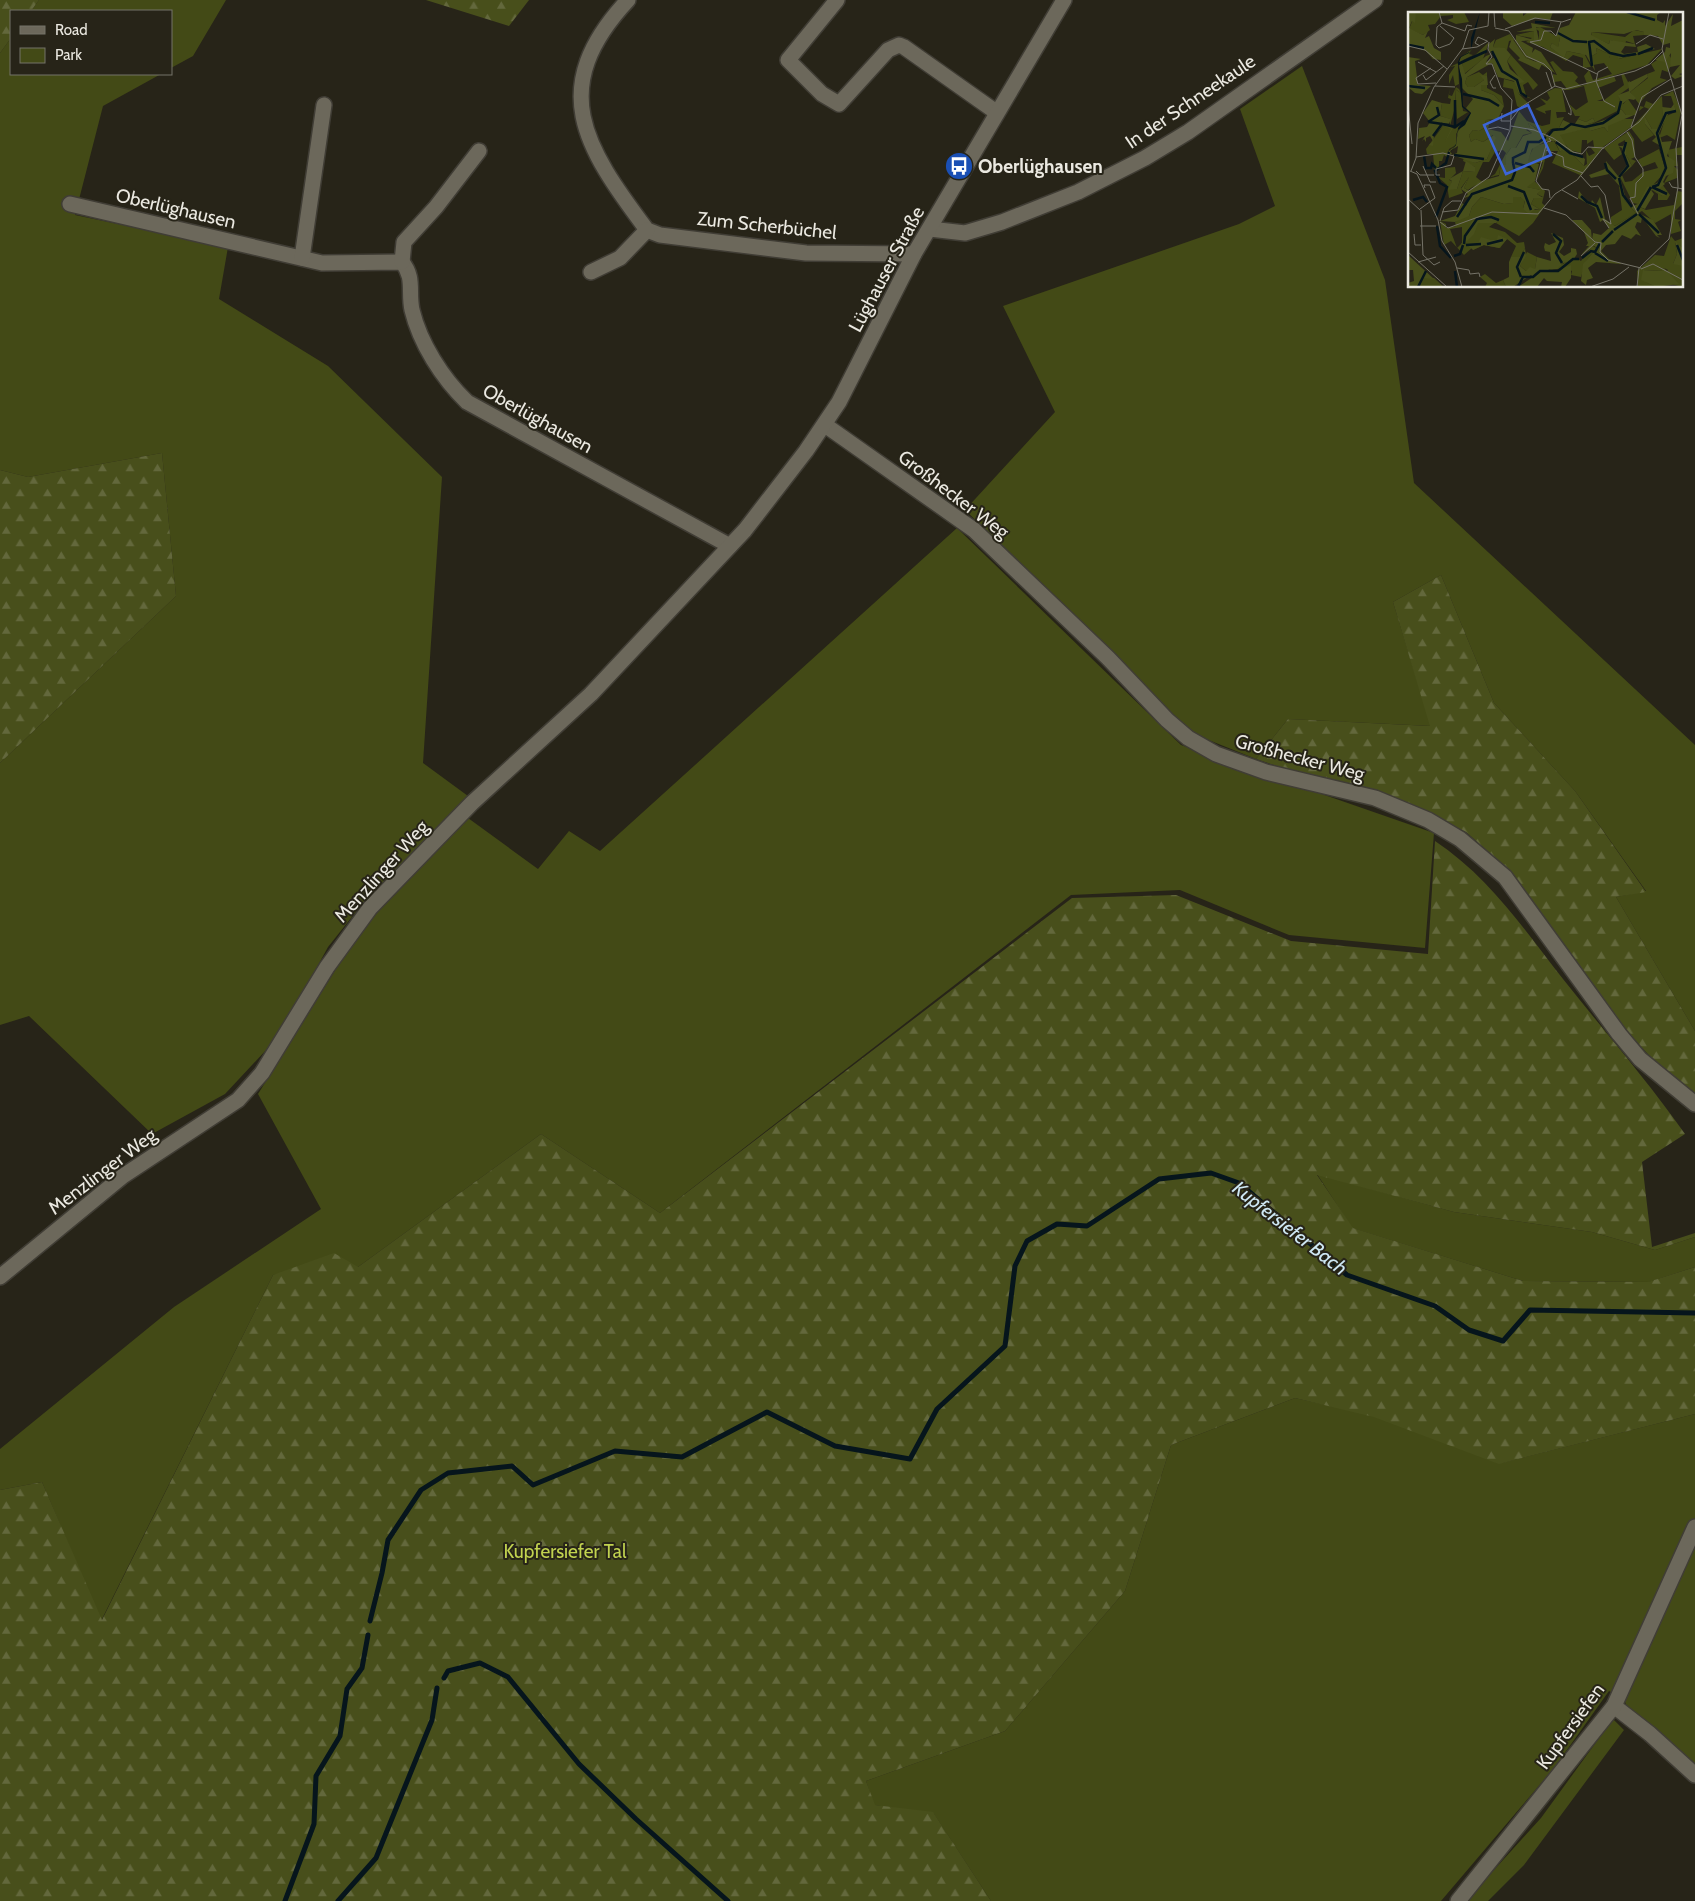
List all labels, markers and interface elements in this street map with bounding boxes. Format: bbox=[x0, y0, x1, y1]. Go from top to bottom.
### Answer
legend bbox=[10, 10, 172, 75]
inset map bbox=[1408, 12, 1682, 288]
text: Road bbox=[55, 21, 88, 39]
text: Park bbox=[55, 46, 82, 64]
street label: In der Schneekaule bbox=[1121, 49, 1260, 153]
bus stop icon: Oberlüghausen bbox=[944, 151, 974, 181]
place label: Oberlüghausen bbox=[978, 155, 1103, 178]
street label: Oberlüghausen bbox=[114, 184, 238, 233]
street label: Lüghauser Straße bbox=[844, 202, 929, 336]
street label: Zum Scherbüchel bbox=[696, 207, 838, 244]
street label: Oberlüghausen bbox=[479, 379, 597, 458]
street label: Großhecker Weg bbox=[894, 445, 1014, 544]
street label: Großhecker Weg bbox=[1233, 729, 1368, 786]
street label: Menzlinger Weg bbox=[329, 815, 434, 927]
street label: Menzlinger Weg bbox=[44, 1123, 161, 1220]
water label: Kupfersiefer Bach bbox=[1228, 1176, 1352, 1280]
park label: Kupfersiefer Tal bbox=[504, 1540, 627, 1563]
street label: Kupfersiefen bbox=[1532, 1679, 1609, 1774]

